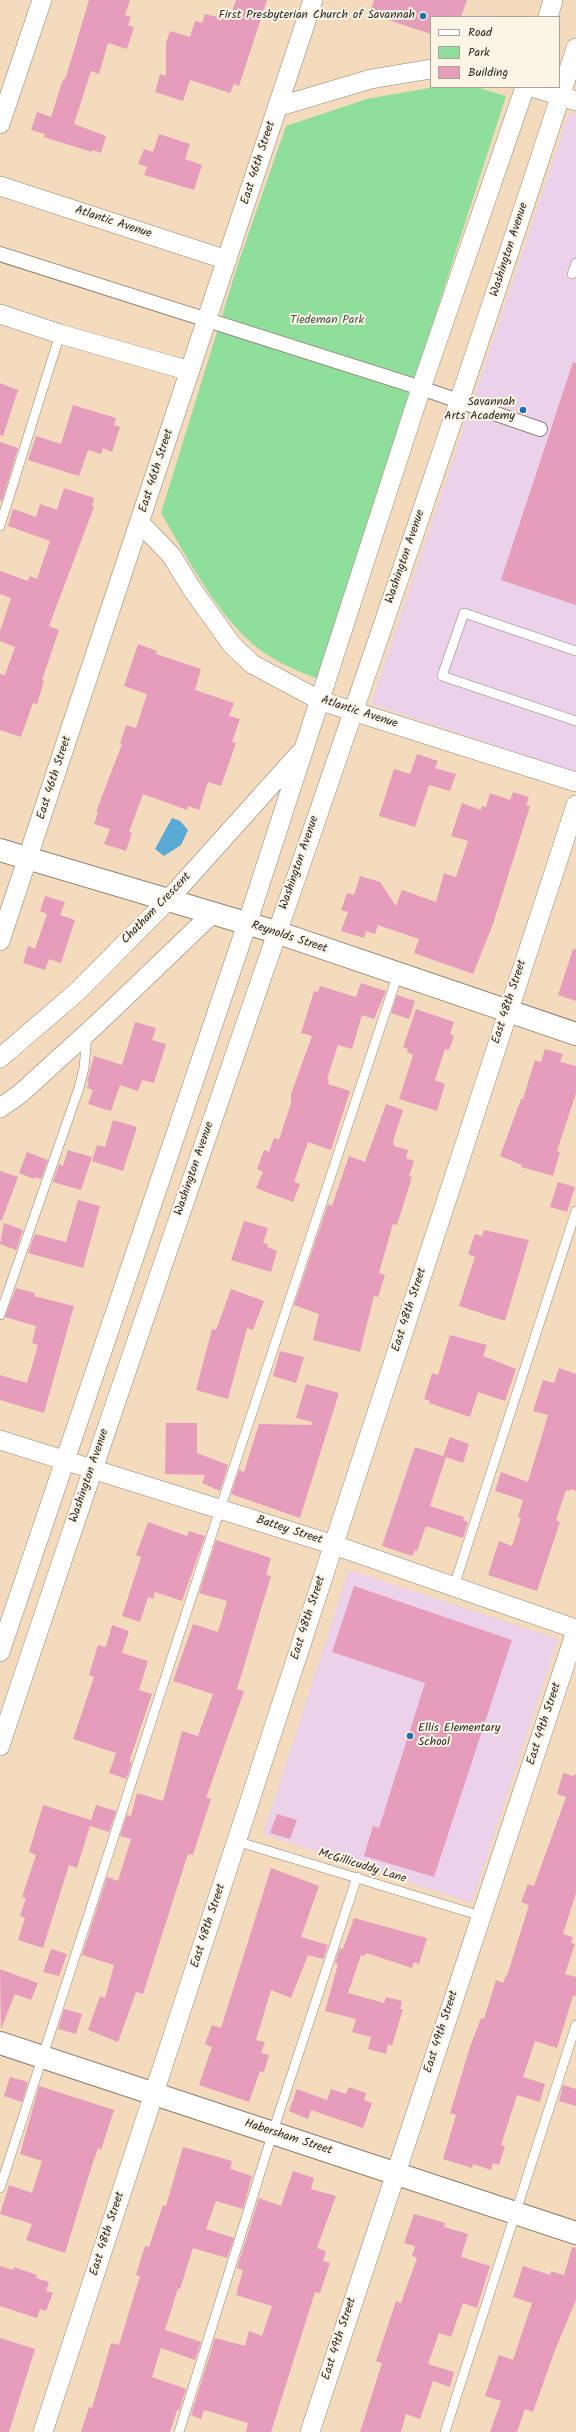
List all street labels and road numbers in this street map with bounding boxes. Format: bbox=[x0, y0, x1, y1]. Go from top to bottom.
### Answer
street label: East 46th Street bbox=[239, 119, 279, 207]
street label: Washington Avenue bbox=[488, 201, 532, 299]
street label: Atlantic Avenue bbox=[73, 204, 153, 242]
street label: East 46th Street bbox=[137, 427, 177, 515]
street label: Washington Avenue bbox=[383, 508, 429, 606]
street label: Atlantic Avenue bbox=[319, 694, 399, 732]
street label: East 46th Street bbox=[35, 734, 75, 822]
street label: Washington Avenue bbox=[277, 814, 323, 912]
street label: Chatham Crescent bbox=[119, 870, 195, 948]
street label: Reynolds Street bbox=[249, 919, 329, 957]
street label: East 48th Street bbox=[490, 958, 530, 1046]
street label: Washington Avenue bbox=[172, 1120, 218, 1218]
street label: East 48th Street bbox=[390, 1266, 430, 1354]
street label: Washington Avenue bbox=[67, 1427, 113, 1525]
street label: Battey Street bbox=[254, 1514, 324, 1548]
street label: East 48th Street bbox=[289, 1574, 329, 1662]
street label: East 49th Street bbox=[525, 1681, 565, 1767]
street label: McGillicuddy Lane bbox=[316, 1847, 408, 1887]
street label: East 48th Street bbox=[189, 1882, 229, 1970]
street label: East 49th Street bbox=[422, 1989, 462, 2075]
street label: Habersham Street bbox=[242, 2117, 334, 2159]
street label: East 48th Street bbox=[88, 2190, 128, 2278]
street label: East 49th Street bbox=[320, 2296, 360, 2382]

